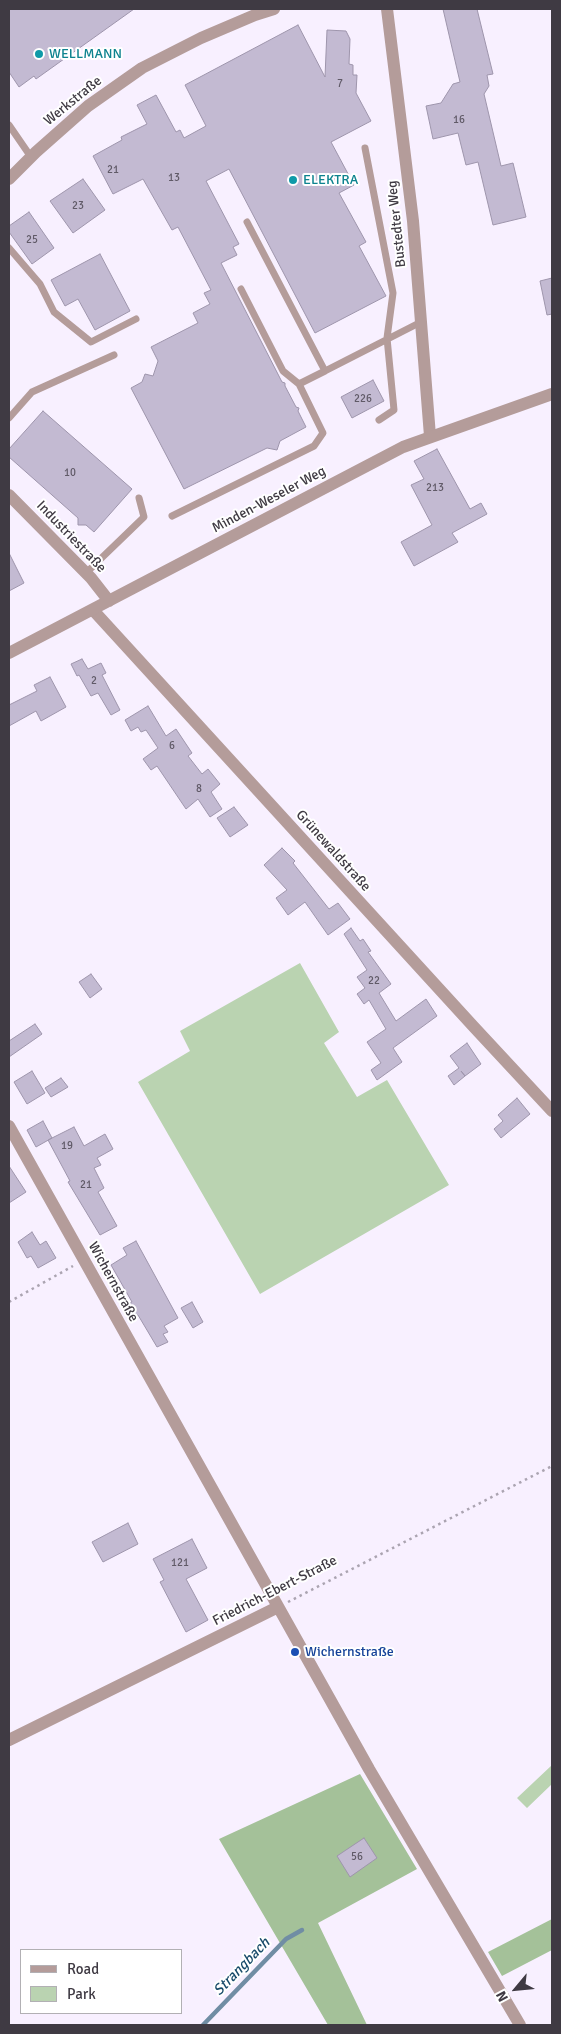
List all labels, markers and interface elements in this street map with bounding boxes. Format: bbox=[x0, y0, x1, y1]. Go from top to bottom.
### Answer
place label: WELLMANN bbox=[49, 46, 122, 62]
marker: WELLMANN bbox=[33, 48, 45, 60]
street label: Werkstraße bbox=[41, 73, 105, 129]
house number: 7 bbox=[337, 77, 343, 91]
house number: 16 bbox=[453, 113, 465, 127]
house number: 21 bbox=[107, 163, 119, 177]
house number: 13 bbox=[168, 171, 180, 185]
place label: ELEKTRA bbox=[303, 172, 358, 188]
marker: ELEKTRA bbox=[287, 174, 299, 186]
street label: Bustedter Weg bbox=[384, 180, 410, 268]
house number: 23 bbox=[72, 199, 84, 213]
house number: 25 bbox=[26, 233, 38, 247]
house number: 226 bbox=[354, 392, 372, 406]
street label: Minden-Weseler Weg bbox=[209, 463, 329, 537]
house number: 10 bbox=[64, 466, 76, 480]
house number: 213 bbox=[426, 481, 444, 495]
street label: Industriestraße bbox=[33, 498, 109, 576]
house number: 2 bbox=[91, 674, 97, 688]
house number: 6 bbox=[169, 739, 175, 753]
house number: 8 bbox=[196, 782, 202, 796]
street label: Grünewaldstraße bbox=[292, 807, 374, 895]
house number: 22 bbox=[368, 974, 380, 988]
house number: 19 bbox=[61, 1139, 73, 1153]
house number: 21 bbox=[80, 1178, 92, 1192]
street label: Wichernstraße bbox=[84, 1239, 142, 1325]
street label: Friedrich-Ebert-Straße bbox=[210, 1552, 340, 1630]
house number: 121 bbox=[171, 1556, 189, 1570]
place label: Wichernstraße bbox=[305, 1644, 394, 1660]
marker: Wichernstraße bbox=[289, 1646, 301, 1658]
house number: 56 bbox=[351, 1850, 363, 1864]
water label: Strangbach bbox=[210, 1934, 274, 2000]
legend bbox=[20, 1949, 182, 2014]
text: Road bbox=[67, 1960, 99, 1978]
north arrow bbox=[491, 1964, 541, 2014]
text: Park bbox=[67, 1985, 96, 2003]
text: N bbox=[493, 1988, 512, 2005]

